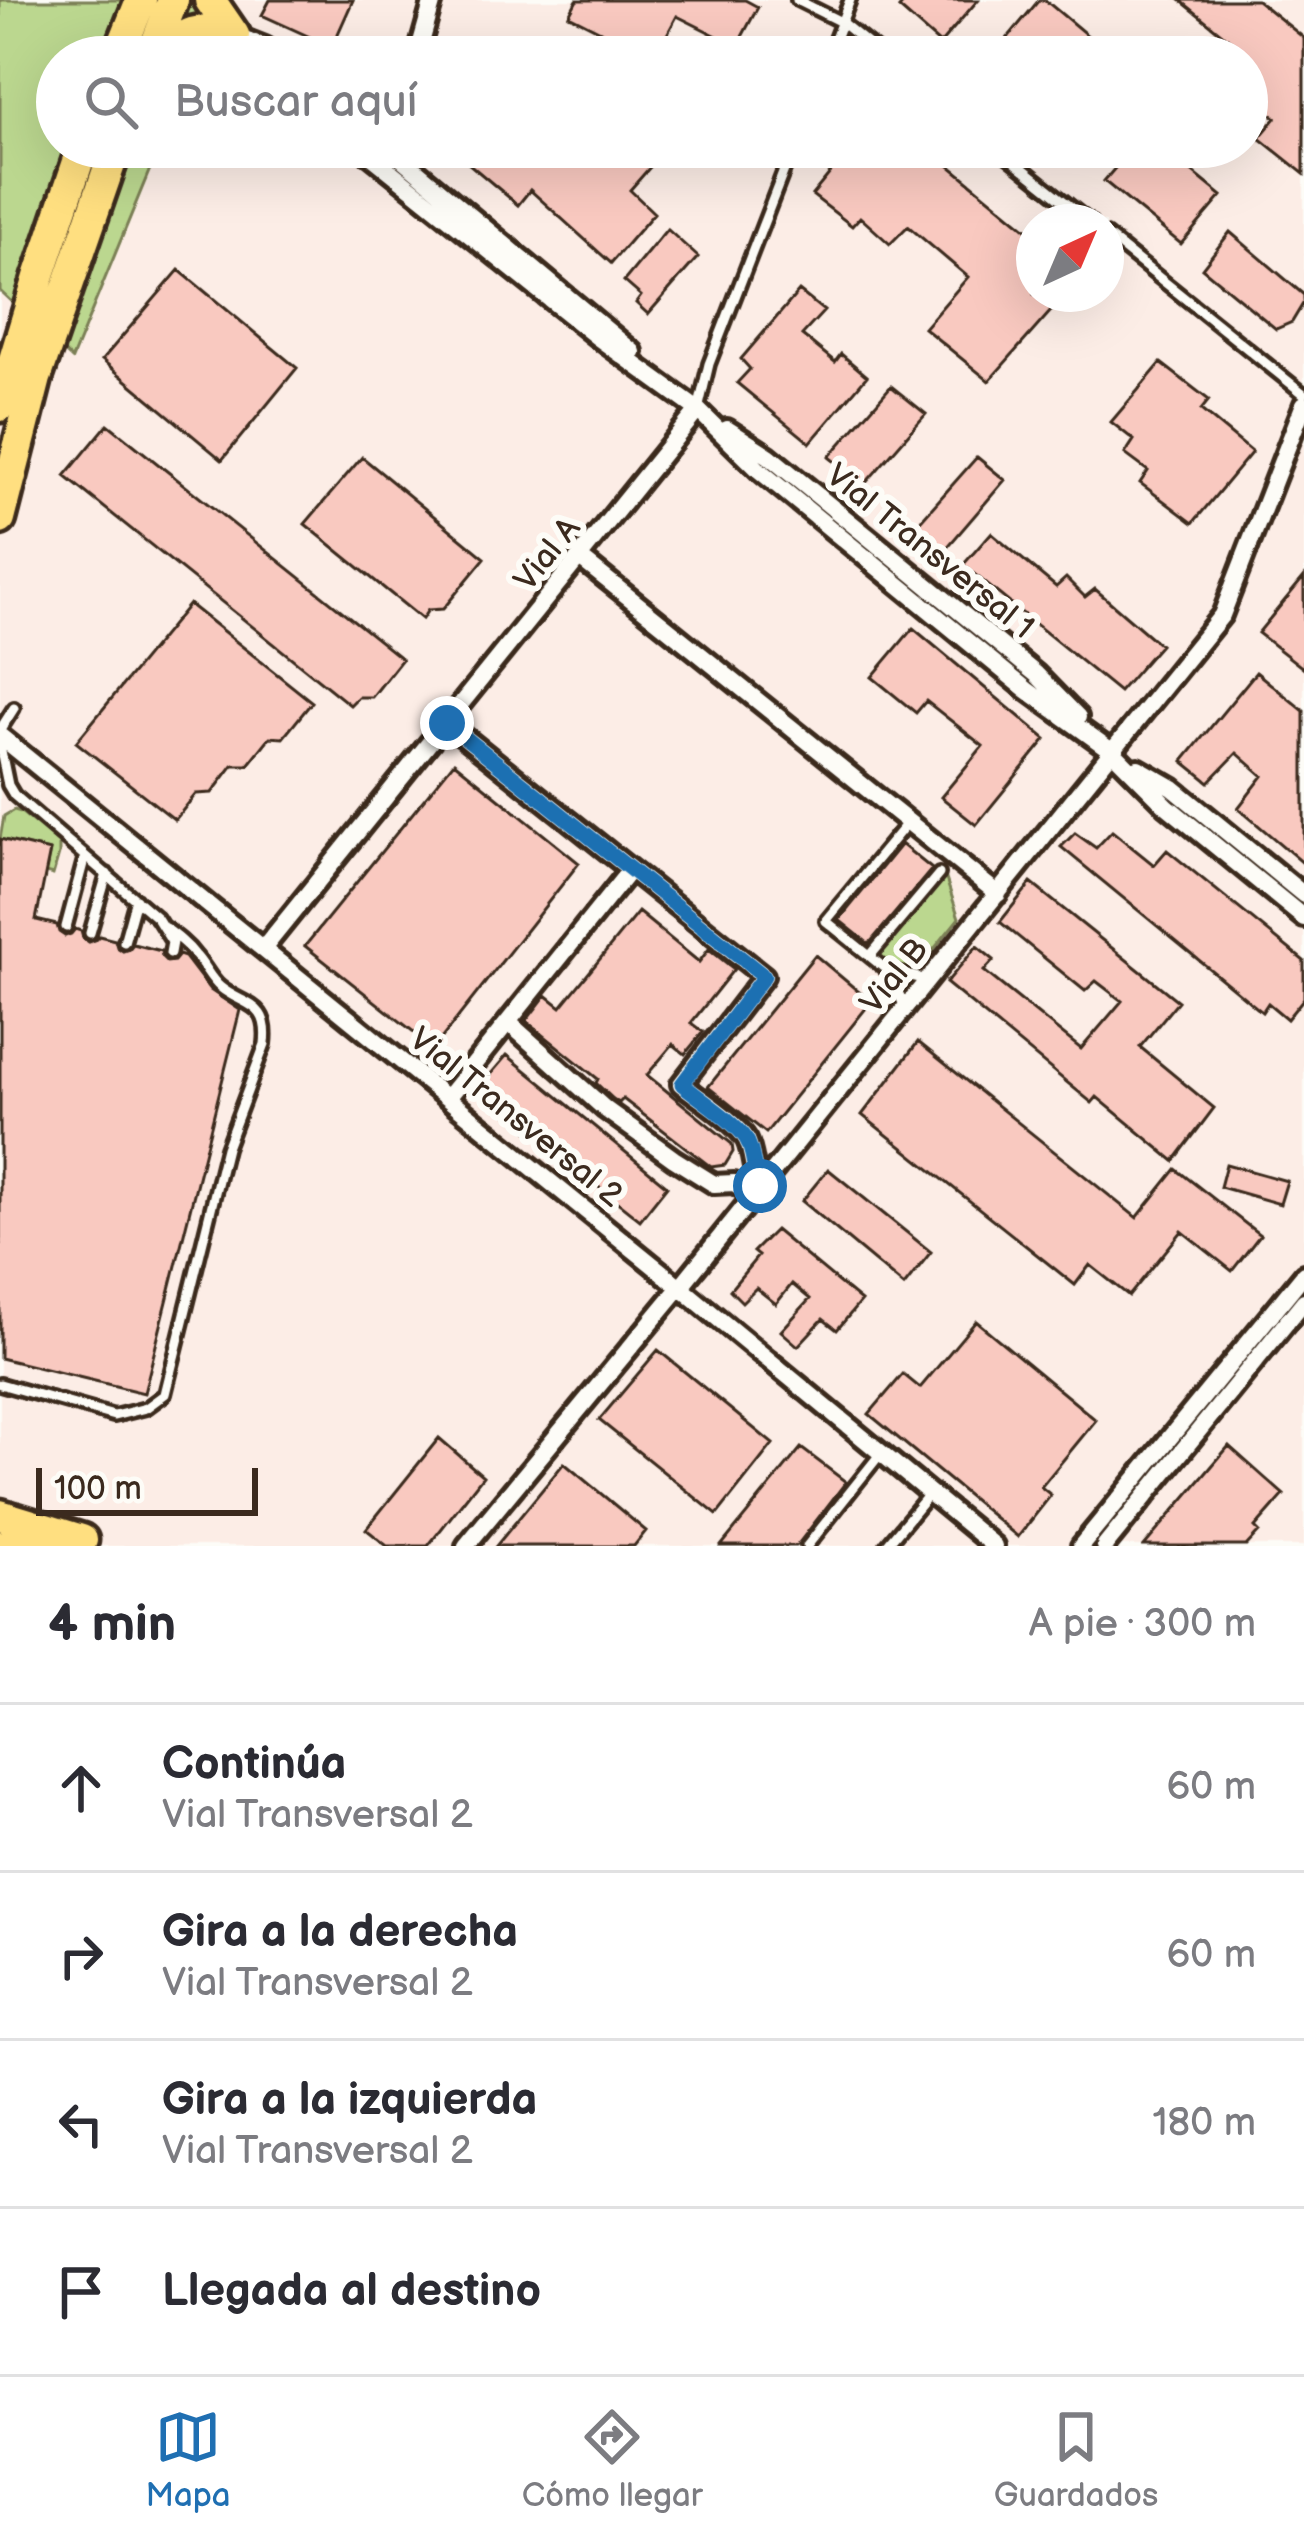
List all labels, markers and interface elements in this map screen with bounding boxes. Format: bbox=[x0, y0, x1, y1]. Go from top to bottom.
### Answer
search box bbox=[36, 36, 1268, 168]
icon: search bbox=[78, 69, 144, 135]
text: Buscar aquí bbox=[174, 75, 417, 130]
north arrow bbox=[1016, 204, 1124, 312]
street label: Vial Transversal 1 bbox=[818, 455, 1042, 648]
street label: Vial A bbox=[506, 509, 590, 599]
route end bbox=[420, 696, 474, 750]
street label: Vial B bbox=[852, 930, 937, 1022]
street label: Vial Transversal 2 bbox=[401, 1019, 631, 1216]
route start bbox=[733, 1159, 787, 1213]
scale bar bbox=[36, 1462, 258, 1515]
text: 100 m bbox=[54, 1469, 142, 1509]
text: 4 min bbox=[48, 1594, 176, 1655]
text: A pie · 300 m bbox=[1029, 1601, 1256, 1648]
text: Continúa bbox=[162, 1737, 346, 1792]
icon: ahead bbox=[48, 1755, 114, 1821]
text: 60 m bbox=[1166, 1764, 1256, 1811]
text: Vial Transversal 2 bbox=[162, 1792, 473, 1839]
text: Gira a la derecha bbox=[162, 1905, 518, 1960]
icon: right bbox=[48, 1923, 114, 1989]
text: 60 m bbox=[1166, 1932, 1256, 1979]
text: Vial Transversal 2 bbox=[162, 1960, 473, 2007]
text: Gira a la izquierda bbox=[162, 2073, 537, 2128]
icon: left bbox=[48, 2091, 114, 2157]
text: 180 m bbox=[1152, 2100, 1256, 2147]
text: Vial Transversal 2 bbox=[162, 2128, 473, 2175]
icon: arrive bbox=[48, 2259, 114, 2325]
text: Llegada al destino bbox=[162, 2264, 541, 2319]
tab: Mapa bbox=[146, 2404, 231, 2516]
tab: Cómo llegar bbox=[522, 2404, 703, 2516]
tab: Guardados bbox=[994, 2404, 1158, 2516]

